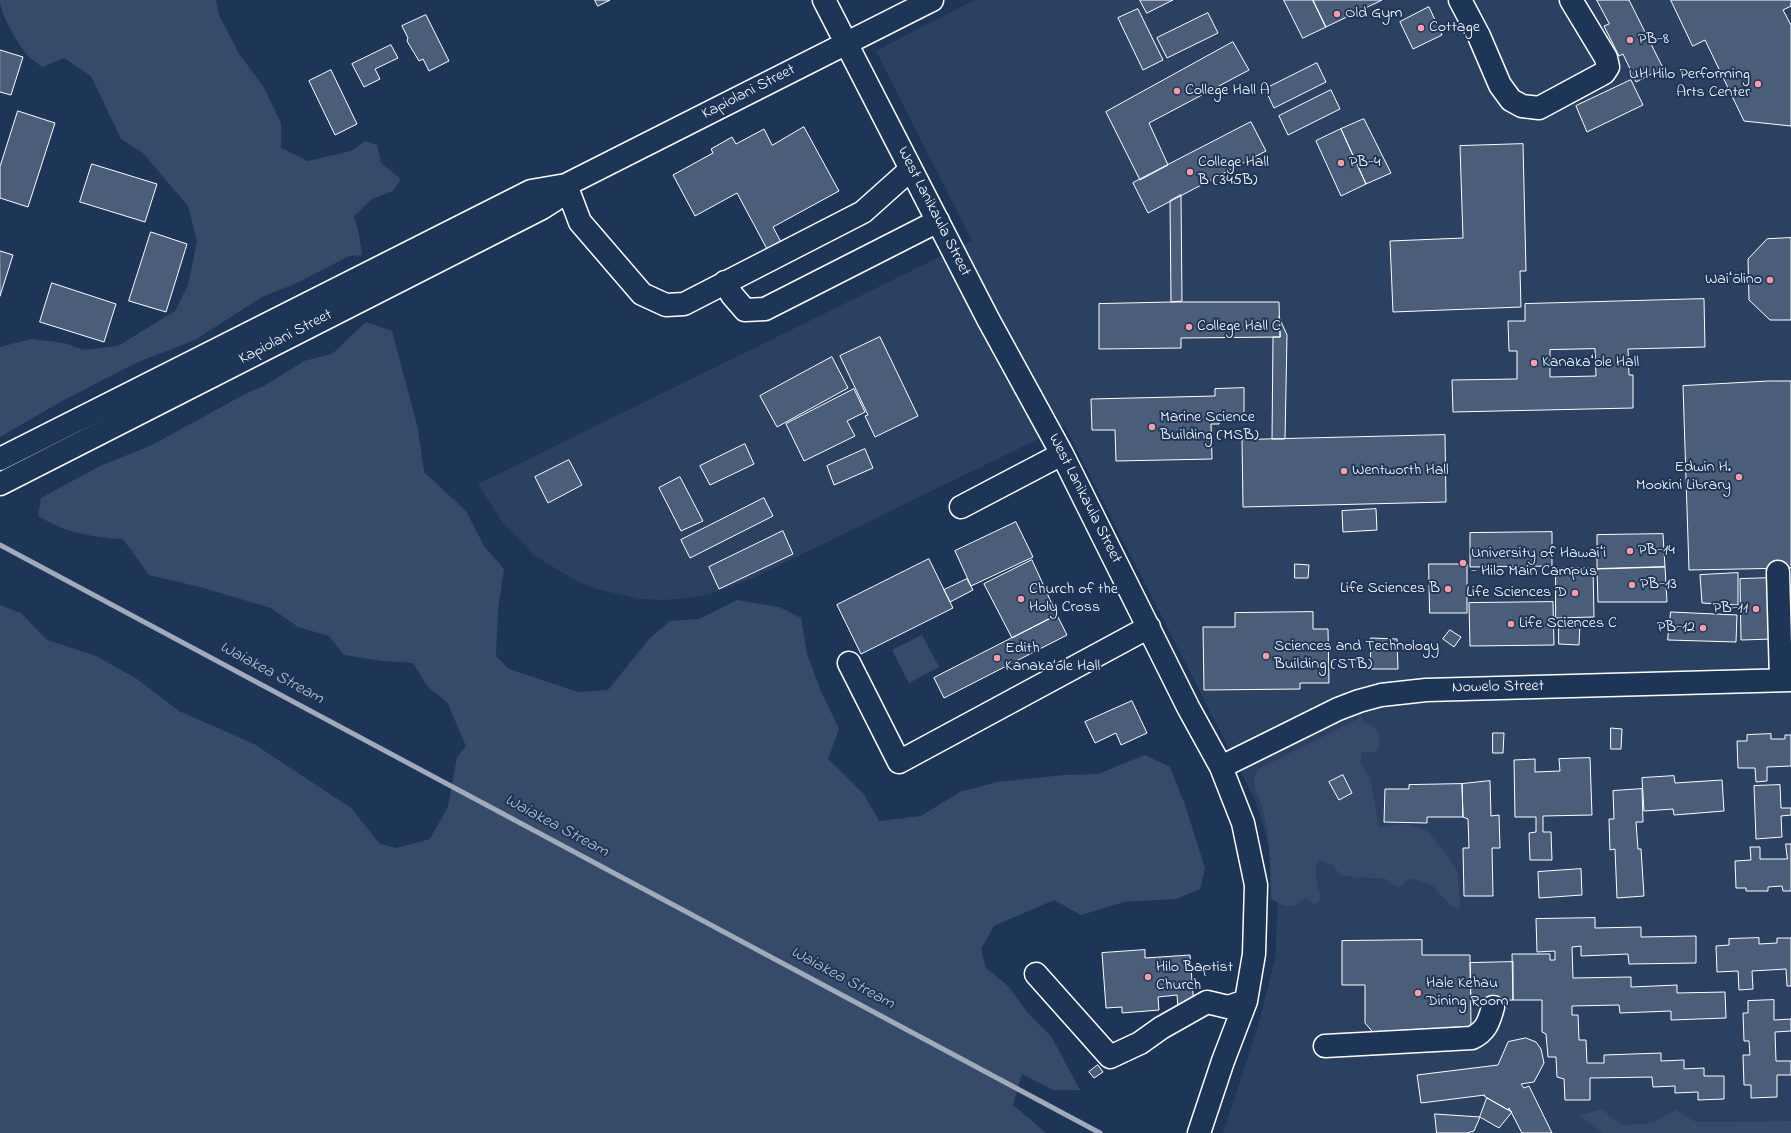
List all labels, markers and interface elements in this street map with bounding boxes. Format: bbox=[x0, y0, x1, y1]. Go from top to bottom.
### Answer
place label: Old Gym bbox=[1345, 4, 1403, 24]
marker: Old Gym bbox=[1332, 9, 1342, 19]
place label: Cottage bbox=[1429, 18, 1480, 38]
marker: Cottage bbox=[1416, 23, 1426, 33]
place label: PB-8 bbox=[1638, 30, 1669, 50]
marker: PB-8 bbox=[1625, 35, 1635, 45]
street label: Kapiolani Street bbox=[699, 61, 799, 125]
place label: UH Hilo Performing Arts Center bbox=[1629, 65, 1750, 103]
marker: UH Hilo Performing Arts Center bbox=[1753, 79, 1763, 89]
place label: College Hall A bbox=[1185, 81, 1270, 101]
marker: College Hall A bbox=[1172, 86, 1182, 96]
street label: West Lanikaula Street bbox=[892, 144, 974, 280]
place label: College Hall B (345B) bbox=[1198, 153, 1269, 191]
place label: PB-4 bbox=[1349, 153, 1381, 173]
marker: PB-4 bbox=[1336, 158, 1346, 168]
marker: College Hall B (345B) bbox=[1185, 167, 1195, 177]
place label: Waiʻōlino bbox=[1705, 270, 1762, 290]
marker: Waiʻōlino bbox=[1765, 275, 1775, 285]
street label: Kapiolani Street bbox=[236, 306, 336, 370]
place label: College Hall C bbox=[1197, 317, 1281, 337]
marker: College Hall C bbox=[1184, 322, 1194, 332]
place label: Kanakaʻole Hall bbox=[1542, 353, 1639, 373]
marker: Kanakaʻole Hall bbox=[1529, 358, 1539, 368]
place label: Marine Science Building (MSB) bbox=[1160, 408, 1259, 446]
marker: Marine Science Building (MSB) bbox=[1147, 422, 1157, 432]
street label: West Lanikaula Street bbox=[1043, 431, 1125, 567]
place label: Edwin H. Mookini Library bbox=[1636, 458, 1731, 496]
place label: Wentworth Hall bbox=[1352, 461, 1449, 481]
marker: Wentworth Hall bbox=[1339, 466, 1349, 476]
marker: Edwin H. Mookini Library bbox=[1734, 472, 1744, 482]
place label: PB-14 bbox=[1638, 541, 1675, 561]
place label: University of Hawaiʻi - Hilo Main Campus bbox=[1471, 544, 1606, 582]
marker: PB-14 bbox=[1625, 546, 1635, 556]
marker: University of Hawaiʻi - Hilo Main Campus bbox=[1458, 558, 1468, 568]
place label: PB-13 bbox=[1640, 575, 1677, 595]
place label: Life Sciences B bbox=[1340, 579, 1440, 599]
place label: Church of the Holy Cross bbox=[1029, 580, 1118, 618]
marker: PB-13 bbox=[1627, 580, 1637, 590]
place label: Life Sciences D bbox=[1466, 583, 1567, 603]
marker: Life Sciences B bbox=[1443, 584, 1453, 594]
marker: Life Sciences D bbox=[1570, 588, 1580, 598]
marker: Church of the Holy Cross bbox=[1016, 594, 1026, 604]
place label: PB-11 bbox=[1713, 599, 1748, 619]
marker: PB-11 bbox=[1751, 604, 1761, 614]
place label: Life Sciences C bbox=[1519, 614, 1617, 634]
place label: PB-12 bbox=[1657, 618, 1695, 638]
marker: Life Sciences C bbox=[1506, 619, 1516, 629]
marker: PB-12 bbox=[1698, 623, 1708, 633]
place label: Sciences and Technology Building (STB) bbox=[1274, 637, 1439, 675]
water label: Waiakea Stream bbox=[215, 638, 327, 710]
place label: Edith Kanaka‘ole Hall bbox=[1005, 639, 1100, 677]
marker: Sciences and Technology Building (STB) bbox=[1261, 651, 1271, 661]
marker: Edith Kanaka‘ole Hall bbox=[992, 653, 1002, 663]
street label: Nowelo Street bbox=[1452, 678, 1544, 698]
water label: Waiakea Stream bbox=[500, 791, 612, 863]
water label: Waiakea Stream bbox=[786, 943, 898, 1015]
place label: Hilo Baptist Church bbox=[1156, 958, 1233, 996]
marker: Hilo Baptist Church bbox=[1143, 972, 1153, 982]
place label: Hale Kehau Dining Room bbox=[1426, 974, 1508, 1012]
marker: Hale Kehau Dining Room bbox=[1413, 988, 1423, 998]

